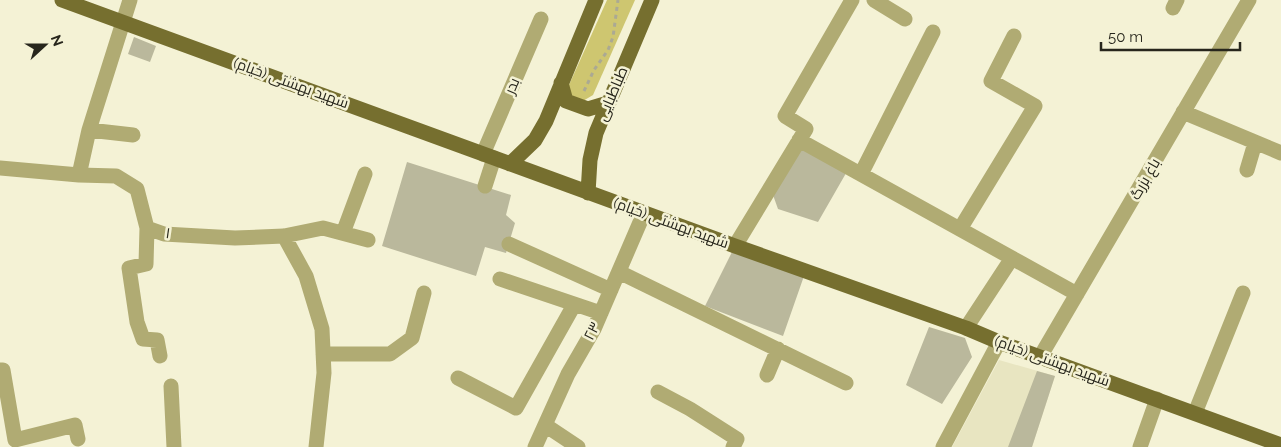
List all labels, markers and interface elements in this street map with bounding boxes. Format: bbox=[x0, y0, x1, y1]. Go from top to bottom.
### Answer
north arrow bbox=[20, 20, 70, 70]
scale bar bbox=[1101, 20, 1240, 52]
text: 50 m bbox=[1108, 28, 1143, 46]
text: N bbox=[48, 32, 67, 48]
street label: شهید بهشتی (خیام) bbox=[231, 54, 351, 113]
street label: طباطبایی bbox=[593, 64, 632, 124]
street label: بدر bbox=[500, 75, 523, 98]
street label: باغ بزرگ bbox=[1126, 155, 1166, 204]
street label: شهید بهشتی (خیام) bbox=[611, 194, 731, 253]
street label: ۱ bbox=[164, 224, 172, 242]
street label: ۲۳ bbox=[580, 319, 604, 343]
street label: شهید بهشتی (خیام) bbox=[992, 332, 1112, 391]

